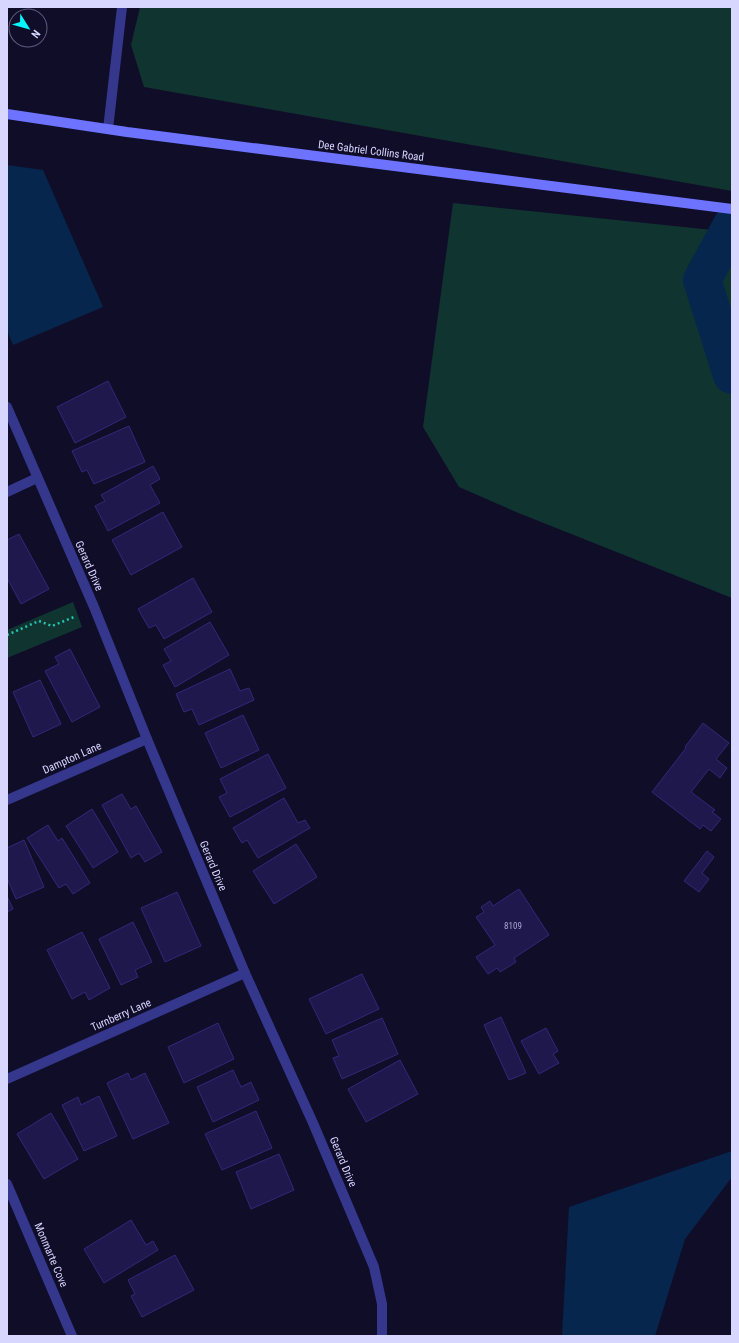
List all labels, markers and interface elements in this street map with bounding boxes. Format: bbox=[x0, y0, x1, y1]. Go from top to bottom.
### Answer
north arrow bbox=[8, 8, 48, 48]
text: N bbox=[28, 27, 43, 41]
street label: Dee Gabriel Collins Road bbox=[317, 138, 425, 164]
street label: Gerard Drive bbox=[72, 539, 106, 593]
street label: Dampton Lane bbox=[41, 739, 103, 777]
street label: Gerard Drive bbox=[197, 839, 229, 893]
house number: 8109 bbox=[504, 921, 522, 931]
street label: Turnberry Lane bbox=[89, 996, 153, 1034]
street label: Gerard Drive bbox=[327, 1135, 359, 1189]
street label: Monmarte Cove bbox=[32, 1221, 70, 1289]

